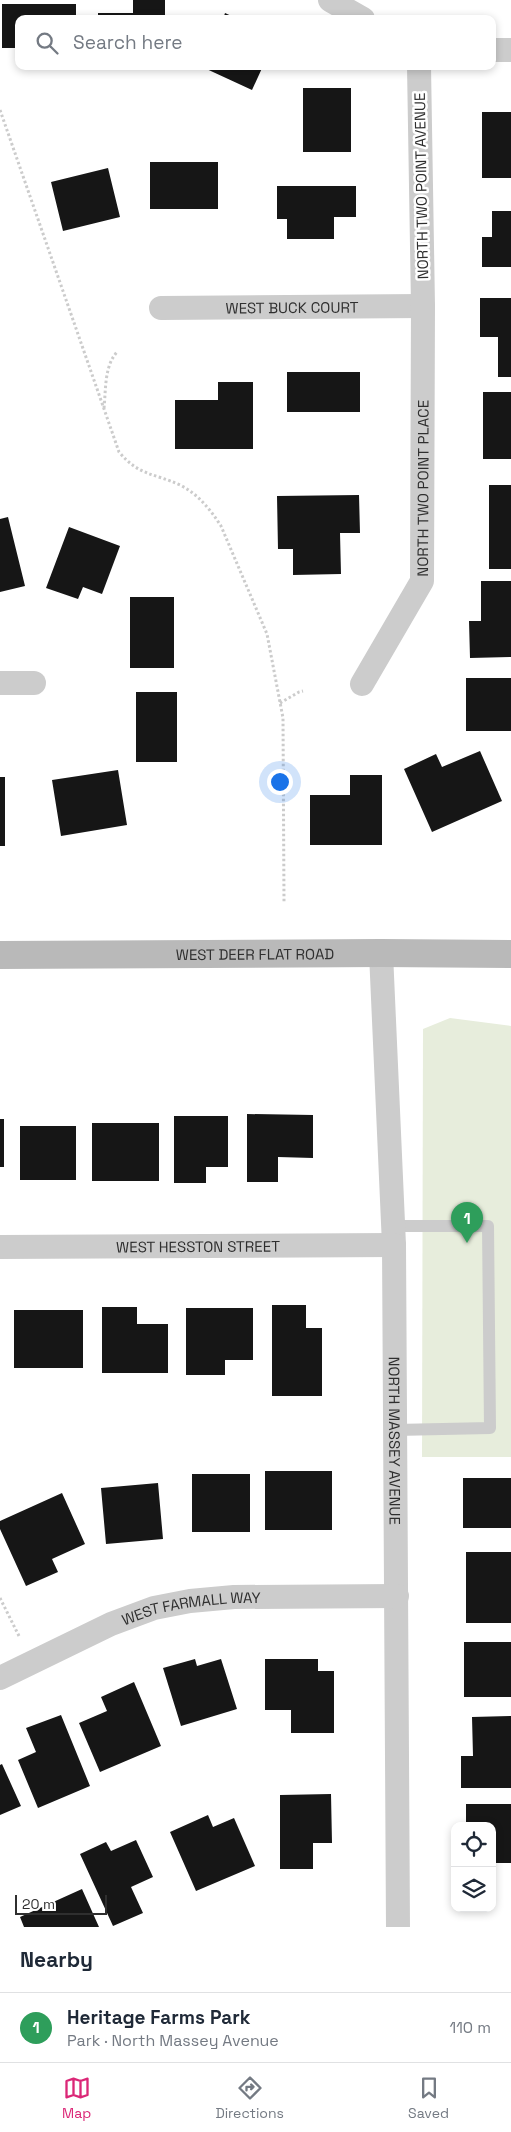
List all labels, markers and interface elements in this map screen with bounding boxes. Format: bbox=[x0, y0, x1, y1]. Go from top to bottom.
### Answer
search box bbox=[15, 15, 496, 70]
icon: search bbox=[33, 29, 61, 57]
text: Search here bbox=[73, 30, 183, 55]
street label: NORTH TWO POINT AVENUE bbox=[410, 92, 432, 280]
street label: WEST BUCK COURT bbox=[225, 297, 359, 317]
street label: NORTH TWO POINT PLACE bbox=[413, 400, 432, 577]
your location bbox=[267, 769, 293, 795]
street label: WEST DEER FLAT ROAD bbox=[176, 944, 334, 964]
pin: 1 bbox=[451, 1202, 483, 1243]
street label: WEST HESSTON STREET bbox=[116, 1236, 280, 1256]
street label: NORTH MASSEY AVENUE bbox=[385, 1356, 405, 1525]
street label: WEST FARMALL WAY bbox=[119, 1587, 261, 1629]
map controls bbox=[451, 1822, 496, 1912]
button: locate bbox=[451, 1822, 496, 1867]
button: layers bbox=[451, 1867, 496, 1912]
scale bar bbox=[15, 1892, 108, 1915]
text: 20 m bbox=[22, 1895, 55, 1913]
text: Nearby bbox=[20, 1946, 93, 1973]
text: Heritage Farms Park bbox=[67, 2005, 250, 2030]
text: 1 bbox=[32, 2017, 40, 2038]
text: 110 m bbox=[449, 2017, 491, 2038]
text: Park · North Massey Avenue bbox=[67, 2030, 279, 2051]
tab: Map bbox=[62, 2074, 91, 2122]
tab: Directions bbox=[215, 2074, 284, 2122]
tab: Saved bbox=[408, 2074, 449, 2122]

